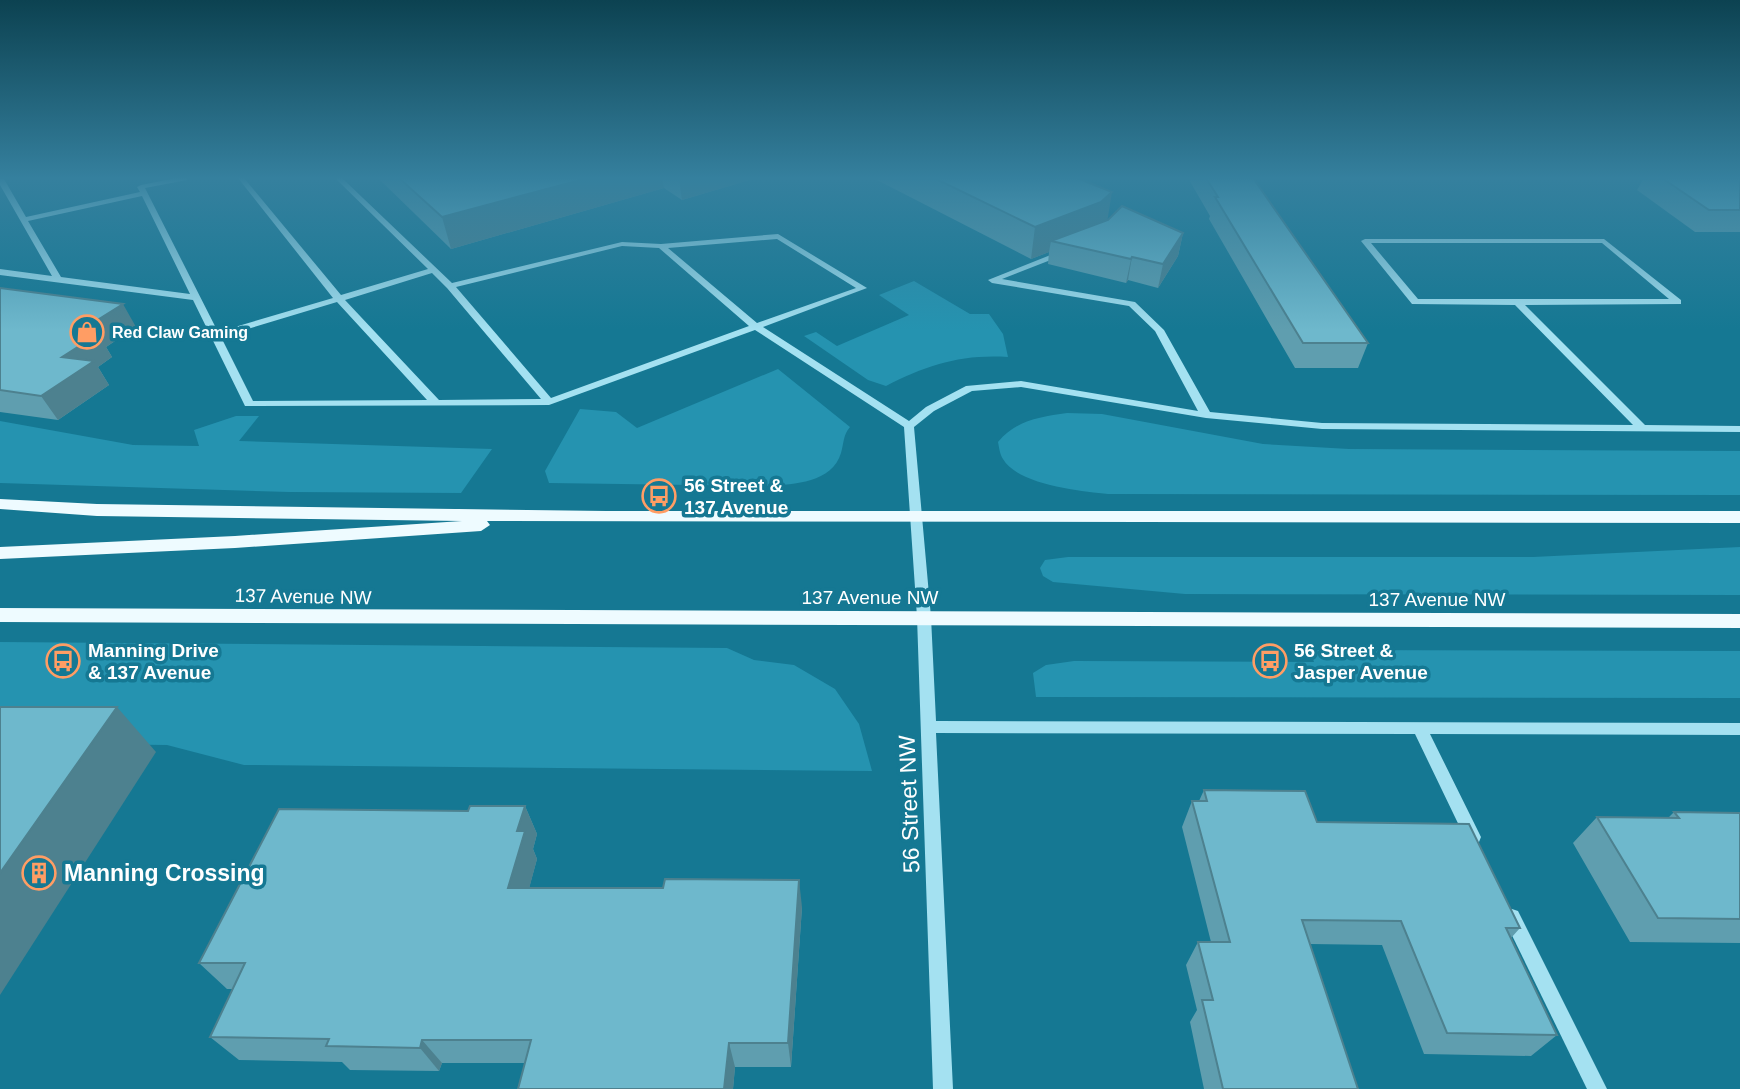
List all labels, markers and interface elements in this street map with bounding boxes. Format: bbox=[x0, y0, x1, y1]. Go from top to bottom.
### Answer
shop icon: Red Claw Gaming bbox=[68, 313, 106, 351]
place label: Red Claw Gaming bbox=[112, 324, 248, 341]
place label: 56 Street & 137 Avenue bbox=[684, 475, 788, 518]
bus stop icon: 56 Street & 137 Avenue bbox=[640, 477, 678, 515]
street label: 137 Avenue NW bbox=[234, 585, 372, 608]
street label: 137 Avenue NW bbox=[802, 587, 939, 608]
street label: 137 Avenue NW bbox=[1369, 589, 1506, 610]
place label: Manning Drive & 137 Avenue bbox=[88, 640, 219, 683]
place label: 56 Street & Jasper Avenue bbox=[1294, 640, 1428, 683]
bus stop icon: Manning Drive & 137 Avenue bbox=[44, 642, 82, 680]
bus stop icon: 56 Street & Jasper Avenue bbox=[1251, 642, 1289, 680]
street label: 56 Street NW bbox=[894, 734, 924, 873]
building icon: Manning Crossing bbox=[20, 854, 58, 892]
place label: Manning Crossing bbox=[64, 860, 265, 886]

